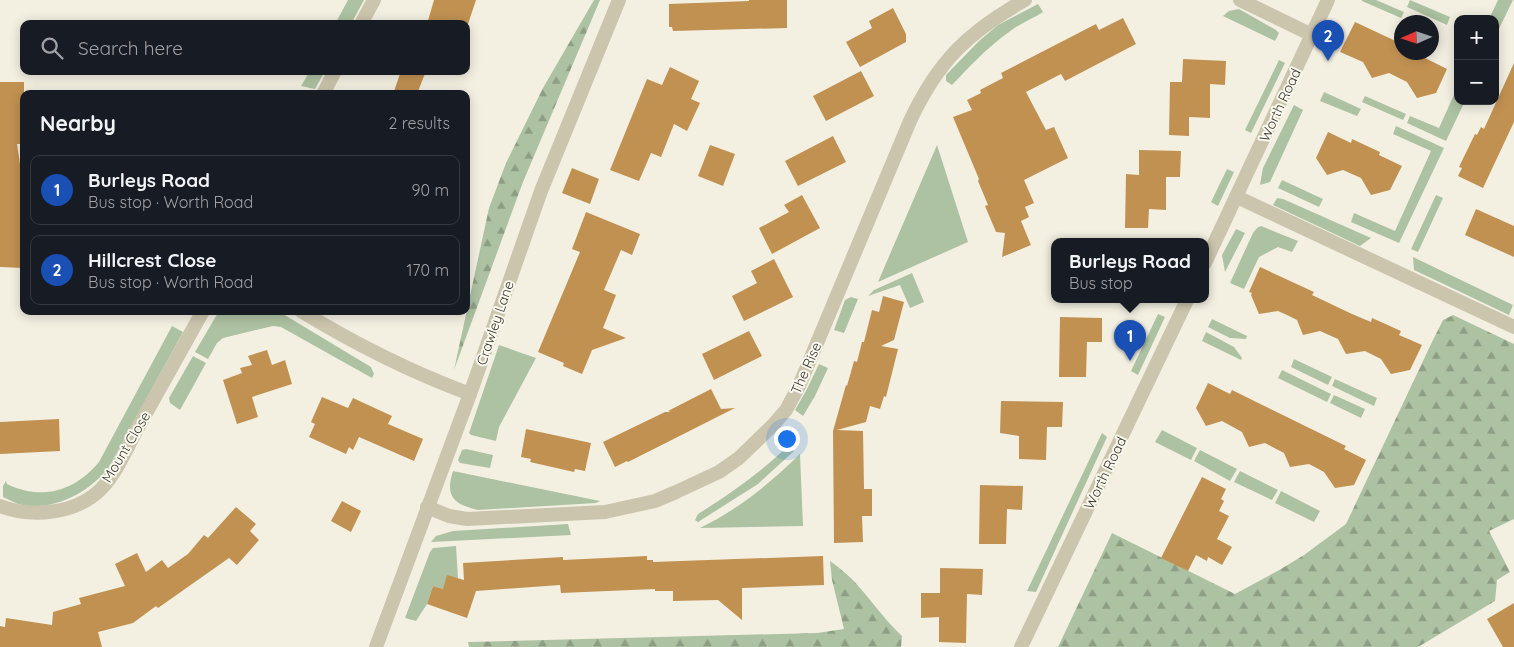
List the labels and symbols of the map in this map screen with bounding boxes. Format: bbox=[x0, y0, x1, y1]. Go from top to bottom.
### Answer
north arrow bbox=[1394, 15, 1439, 60]
pin: 2 bbox=[1312, 20, 1344, 61]
street label: Worth Road bbox=[1255, 66, 1305, 144]
street label: Crawley Lane bbox=[472, 278, 518, 367]
pin: 1 bbox=[1114, 320, 1146, 361]
street label: The Rise bbox=[787, 339, 825, 397]
street label: Mount Close bbox=[98, 408, 154, 486]
your location bbox=[774, 426, 800, 452]
street label: Worth Road bbox=[1080, 434, 1130, 512]

